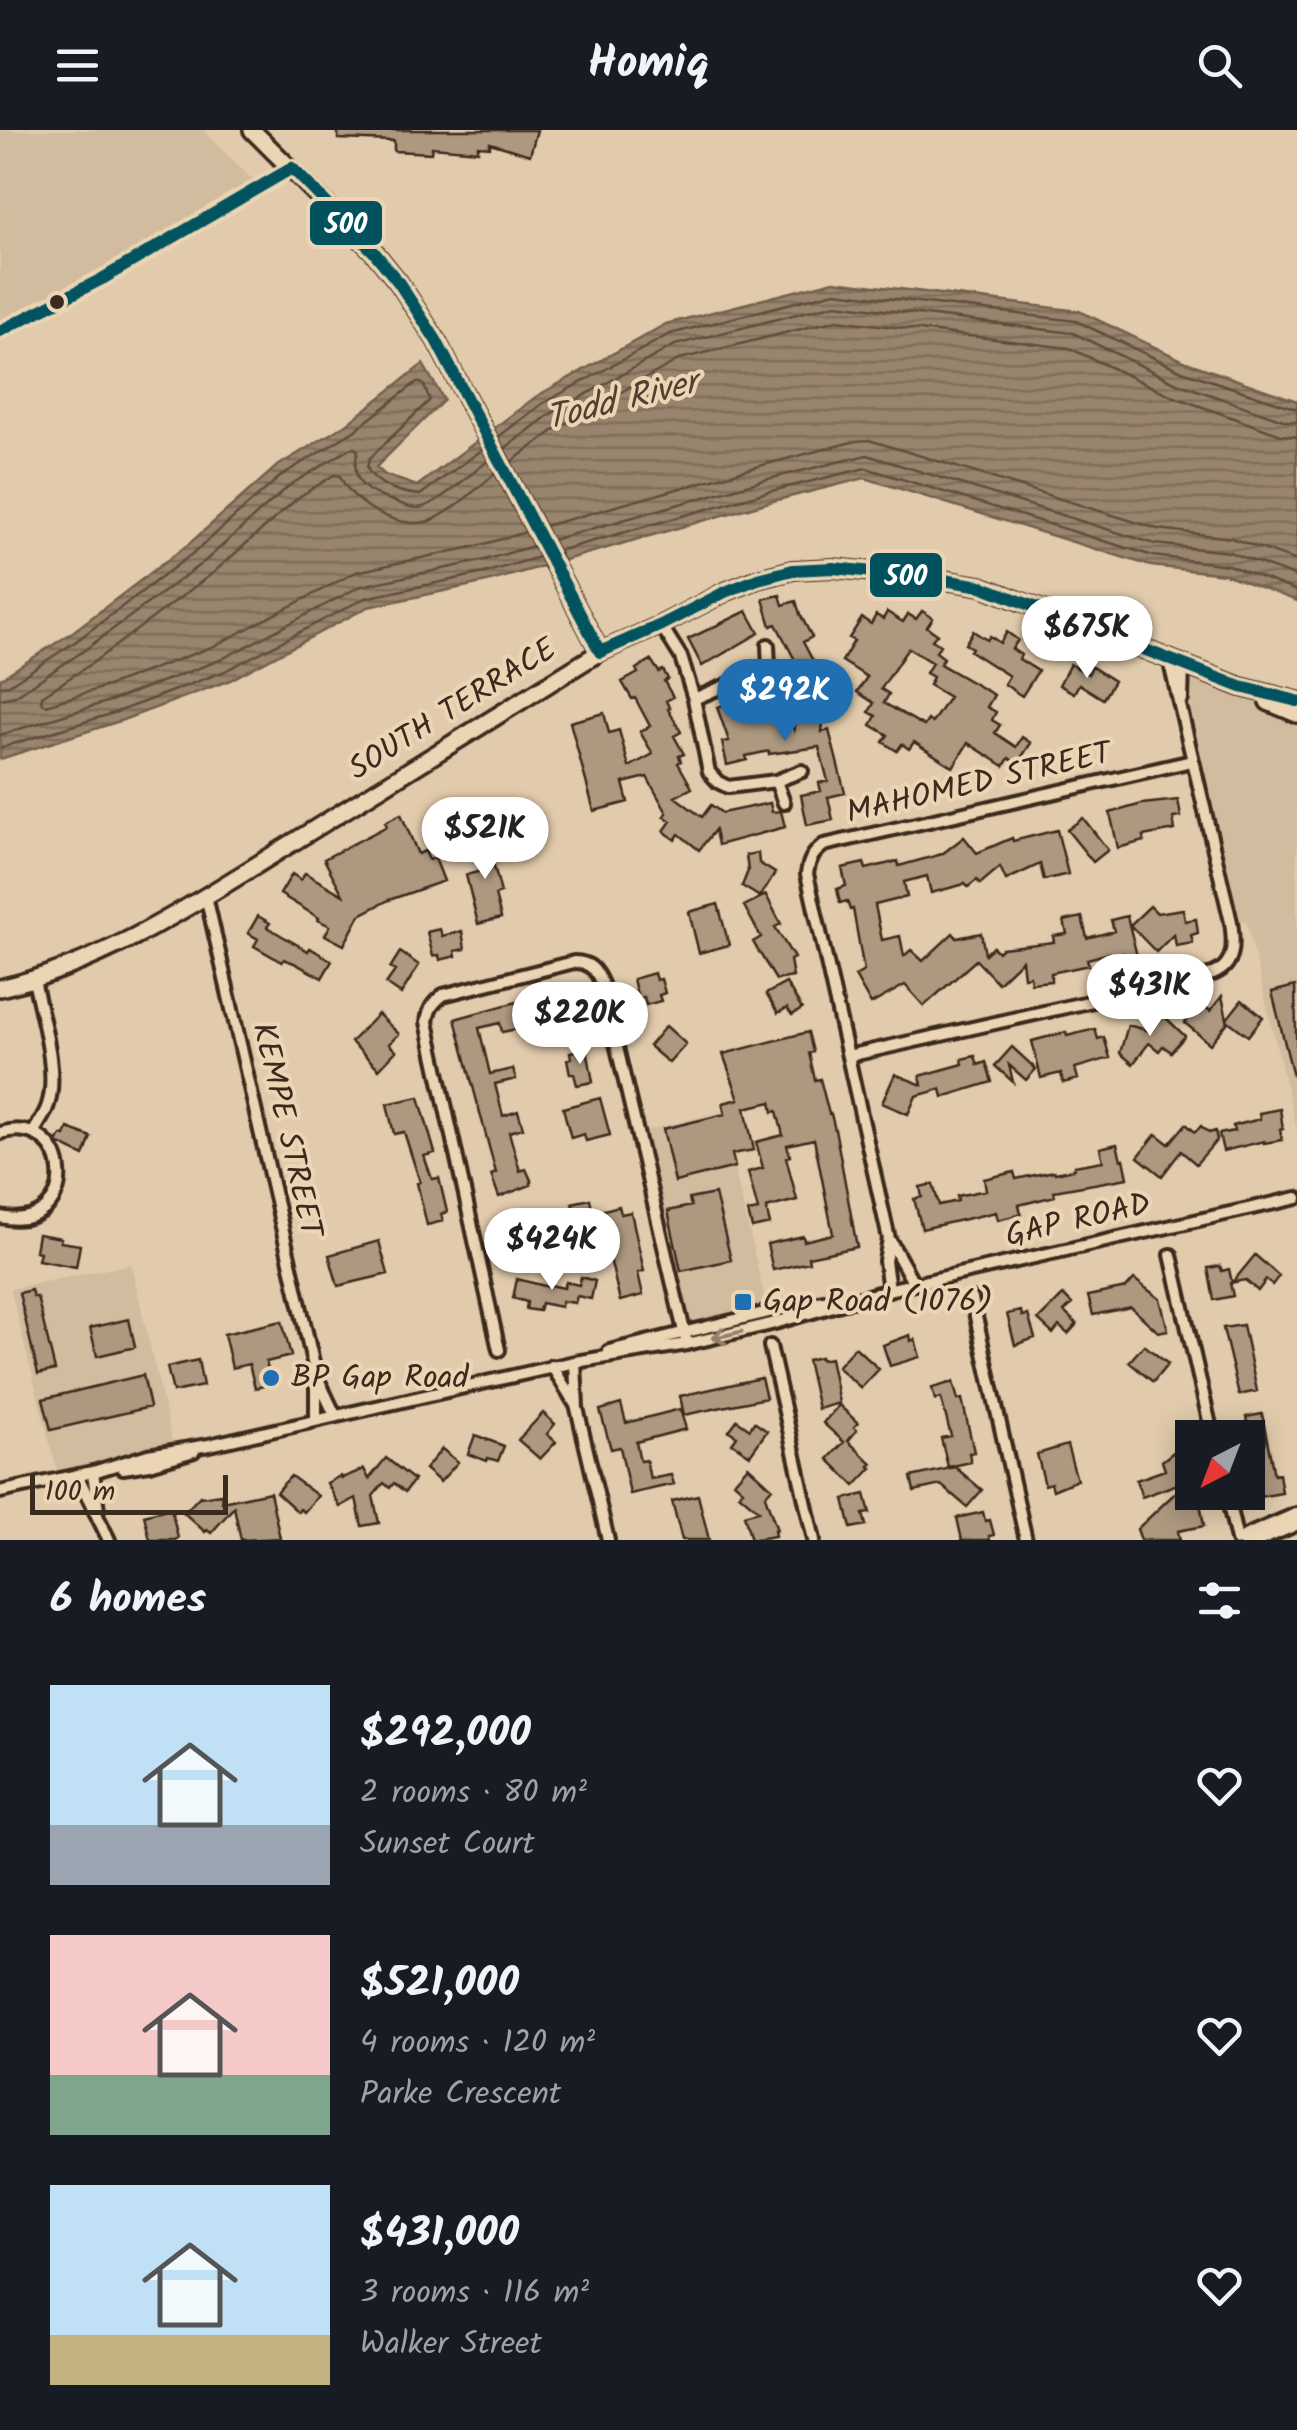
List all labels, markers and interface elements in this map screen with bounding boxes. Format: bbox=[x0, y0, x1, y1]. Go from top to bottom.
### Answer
text: Homiq bbox=[588, 29, 709, 101]
icon: menu bbox=[50, 38, 105, 93]
icon: search bbox=[1192, 38, 1247, 93]
line badge: 500 bbox=[308, 199, 384, 247]
text: 500 bbox=[324, 203, 368, 248]
unlabelled marker bbox=[47, 292, 67, 312]
water label: Todd River bbox=[540, 355, 710, 448]
line badge: 500 bbox=[868, 551, 944, 599]
text: 500 bbox=[884, 555, 928, 600]
pin: $675K bbox=[1017, 596, 1157, 681]
text: $675K bbox=[1044, 603, 1130, 654]
street label: SOUTH TERRACE bbox=[339, 625, 568, 795]
pin: $292K bbox=[715, 659, 855, 744]
text: $292K bbox=[739, 666, 831, 717]
street label: MAHOMED STREET bbox=[841, 728, 1119, 839]
pin: $521K bbox=[415, 797, 555, 882]
text: $521K bbox=[444, 804, 526, 855]
pin: $431K bbox=[1080, 954, 1220, 1039]
text: $431K bbox=[1109, 961, 1191, 1012]
pin: $220K bbox=[510, 982, 650, 1067]
text: $220K bbox=[534, 989, 626, 1040]
street label: KEMPE STREET bbox=[237, 1017, 336, 1245]
street label: GAP ROAD bbox=[1000, 1180, 1156, 1262]
pin: $424K bbox=[482, 1208, 622, 1293]
text: $424K bbox=[506, 1215, 598, 1266]
place label: Gap Road (1076) bbox=[763, 1277, 993, 1328]
marker: Gap Road (1076) bbox=[732, 1291, 754, 1313]
one-way arrow bbox=[712, 1326, 743, 1345]
place label: BP Gap Road bbox=[291, 1353, 469, 1404]
marker: BP Gap Road bbox=[260, 1367, 282, 1389]
north arrow bbox=[1175, 1420, 1265, 1510]
map controls bbox=[1175, 1420, 1265, 1510]
scale bar bbox=[30, 1470, 228, 1514]
text: 100 m bbox=[45, 1470, 115, 1515]
text: 6 homes bbox=[50, 1567, 206, 1634]
icon: filters bbox=[1192, 1573, 1247, 1628]
text: $292,000 bbox=[360, 1701, 531, 1768]
icon: home bbox=[130, 1725, 250, 1845]
icon: heart bbox=[1192, 1758, 1247, 1813]
text: 2 rooms · 80 m² bbox=[360, 1768, 587, 1819]
text: Sunset Court bbox=[360, 1819, 535, 1870]
text: $521,000 bbox=[360, 1951, 519, 2018]
icon: home bbox=[130, 1975, 250, 2095]
icon: heart bbox=[1192, 2008, 1247, 2063]
text: 4 rooms · 120 m² bbox=[360, 2018, 595, 2069]
text: Parke Crescent bbox=[360, 2069, 561, 2120]
text: $431,000 bbox=[360, 2201, 519, 2268]
icon: home bbox=[130, 2225, 250, 2345]
icon: heart bbox=[1192, 2258, 1247, 2313]
text: 3 rooms · 116 m² bbox=[360, 2268, 589, 2319]
text: Walker Street bbox=[360, 2319, 542, 2370]

